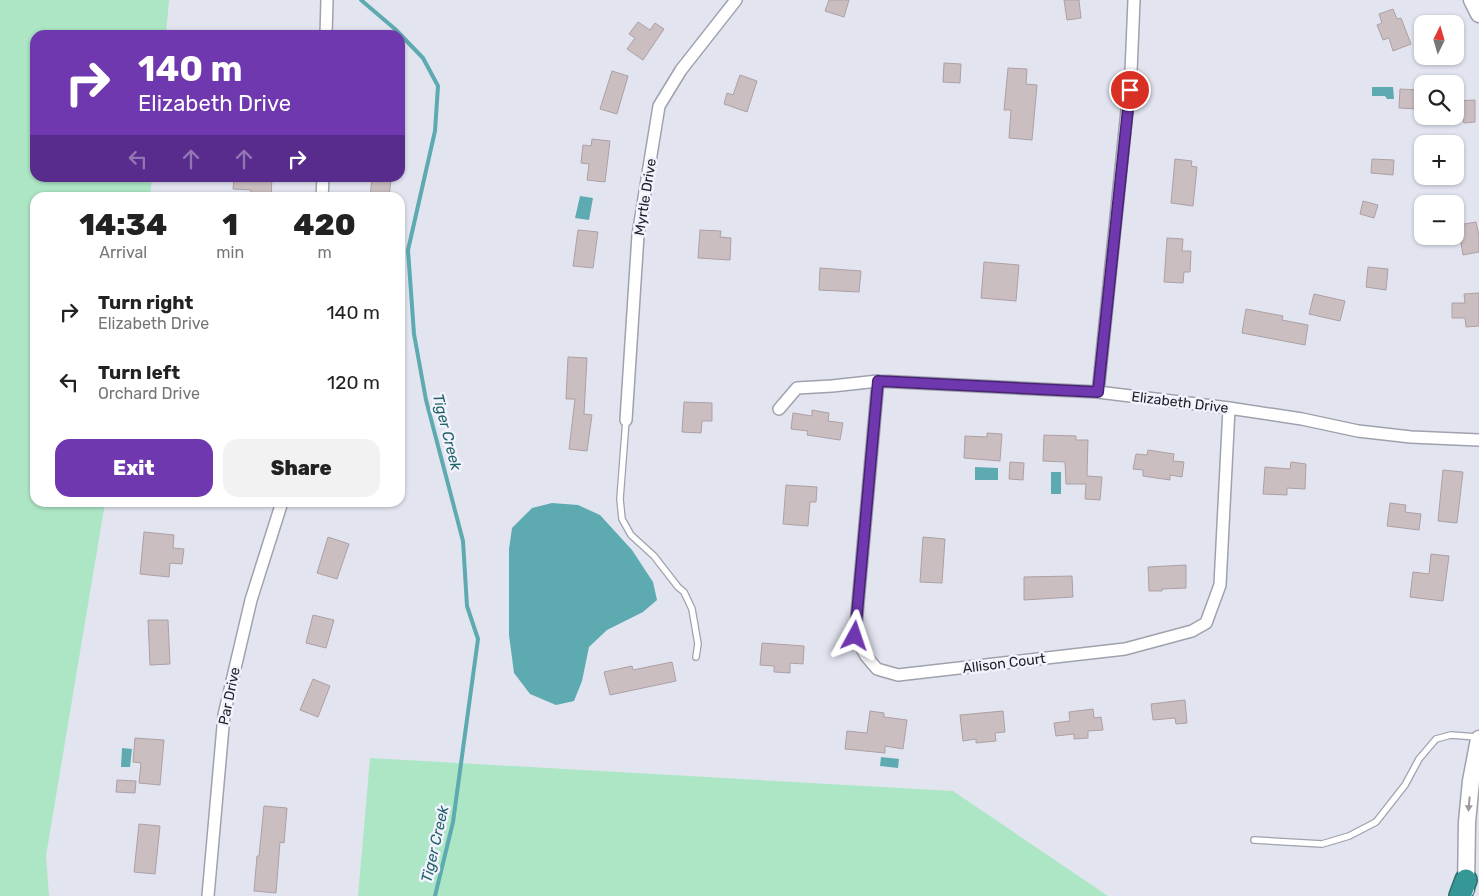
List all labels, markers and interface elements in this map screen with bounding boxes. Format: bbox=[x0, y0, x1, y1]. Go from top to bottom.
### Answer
north arrow bbox=[1414, 15, 1464, 65]
map controls bbox=[1414, 15, 1464, 245]
text: 140 m bbox=[138, 48, 243, 90]
icon: right bbox=[55, 50, 120, 115]
pin bbox=[1109, 69, 1151, 111]
button: search bbox=[1414, 75, 1464, 125]
icon: arrive bbox=[1116, 76, 1144, 104]
text: Elizabeth Drive bbox=[138, 90, 291, 117]
button: + bbox=[1414, 135, 1464, 185]
icon: left bbox=[124, 145, 152, 173]
icon: ahead bbox=[177, 145, 205, 173]
icon: ahead bbox=[230, 145, 258, 173]
icon: right bbox=[283, 145, 311, 173]
street label: Myrtle Drive bbox=[631, 157, 660, 237]
button: − bbox=[1414, 195, 1464, 245]
text: 14:34 bbox=[79, 207, 167, 243]
text: 1 bbox=[222, 207, 238, 243]
text: 420 bbox=[293, 207, 356, 243]
text: Arrival bbox=[99, 243, 147, 262]
text: min bbox=[216, 243, 244, 262]
text: m bbox=[317, 243, 332, 262]
text: Turn right bbox=[98, 291, 193, 314]
icon: right bbox=[55, 298, 83, 326]
text: 140 m bbox=[326, 301, 380, 324]
text: Elizabeth Drive bbox=[98, 314, 209, 333]
text: Turn left bbox=[98, 361, 180, 384]
icon: left bbox=[55, 368, 83, 396]
text: 120 m bbox=[327, 371, 380, 394]
text: Orchard Drive bbox=[98, 384, 200, 403]
street label: Elizabeth Drive bbox=[1131, 388, 1229, 417]
water label: Tiger Creek bbox=[429, 392, 465, 473]
button: Exit bbox=[55, 439, 213, 497]
button: Share bbox=[223, 439, 380, 497]
position arrow bbox=[828, 609, 880, 661]
street label: Allison Court bbox=[962, 650, 1047, 677]
street label: Par Drive bbox=[215, 665, 244, 727]
one-way arrow bbox=[1465, 796, 1473, 812]
water label: Tiger Creek bbox=[417, 803, 453, 884]

